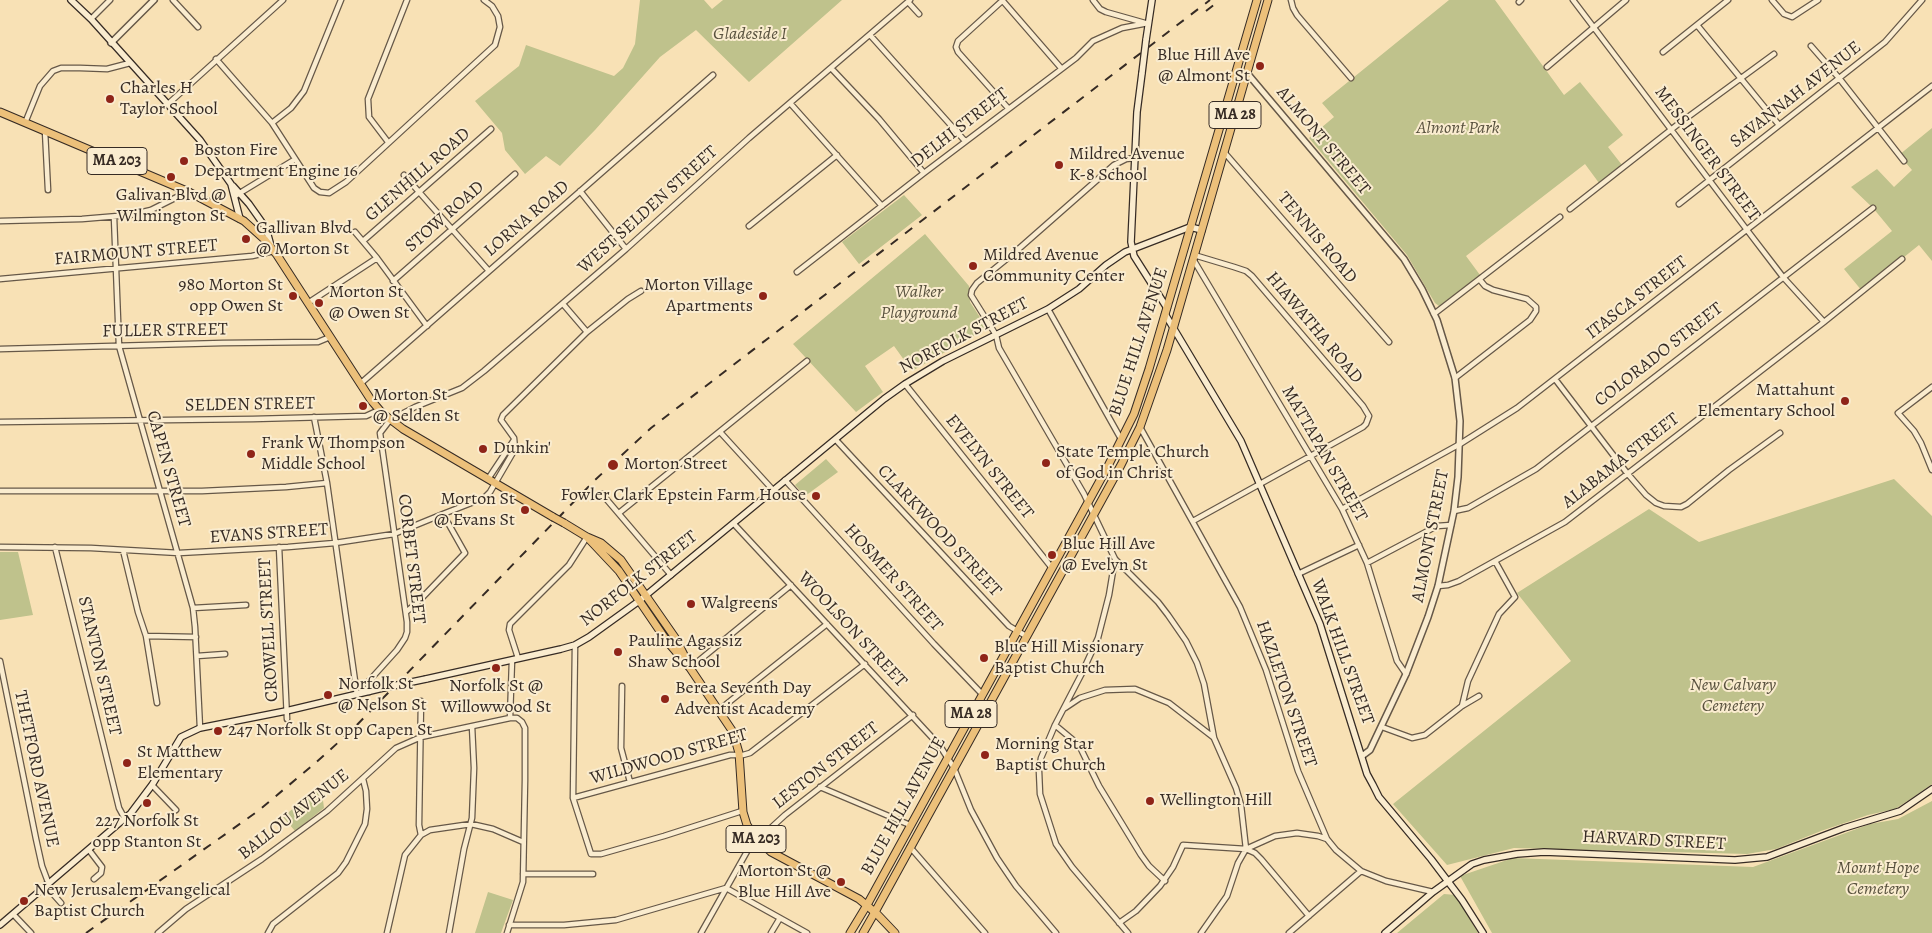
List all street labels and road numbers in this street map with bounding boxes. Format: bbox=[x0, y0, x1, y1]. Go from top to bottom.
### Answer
street label: SAVANNAH AVENUE bbox=[1726, 37, 1866, 153]
street label: MESSINGER STREET bbox=[1649, 82, 1765, 226]
street label: DELHI STREET bbox=[907, 83, 1013, 173]
street label: ALMONT STREET bbox=[1271, 83, 1375, 199]
road number: MA 28 bbox=[1209, 102, 1261, 128]
street label: GLENHILL ROAD bbox=[361, 124, 475, 226]
street label: WEST SELDEN STREET bbox=[574, 142, 722, 278]
road number: MA 203 bbox=[87, 148, 147, 175]
street label: LORNA ROAD bbox=[480, 176, 574, 262]
street label: STOW ROAD bbox=[401, 177, 489, 257]
street label: TENNIS ROAD bbox=[1273, 188, 1361, 288]
street label: FAIRMOUNT STREET bbox=[53, 235, 219, 271]
street label: ITASCA STREET bbox=[1582, 252, 1692, 344]
street label: BLUE HILL AVENUE bbox=[1105, 265, 1173, 419]
street label: HIAWATHA ROAD bbox=[1261, 268, 1367, 388]
street label: NORFOLK STREET bbox=[896, 293, 1032, 379]
street label: COLORADO STREET bbox=[1591, 298, 1727, 412]
street label: FULLER STREET bbox=[102, 319, 228, 343]
street label: MATTAPAN STREET bbox=[1276, 382, 1372, 526]
street label: SELDEN STREET bbox=[185, 393, 315, 417]
street label: CAPEN STREET bbox=[141, 408, 195, 530]
street label: ALABAMA STREET bbox=[1558, 409, 1684, 513]
street label: EVELYN STREET bbox=[940, 410, 1038, 524]
street label: CLARKWOOD STREET bbox=[872, 461, 1006, 601]
street label: ALMONT STREET bbox=[1408, 468, 1454, 604]
street label: CORBET STREET bbox=[392, 493, 430, 625]
street label: EVANS STREET bbox=[209, 519, 329, 549]
street label: HOSMER STREET bbox=[839, 520, 947, 636]
street label: NORFOLK STREET bbox=[576, 526, 702, 632]
street label: CROWELL STREET bbox=[254, 557, 284, 703]
street label: WOOLSON STREET bbox=[793, 568, 911, 692]
street label: WALK HILL STREET bbox=[1306, 576, 1378, 728]
street label: STANTON STREET bbox=[72, 594, 126, 738]
street label: HAZLETON STREET bbox=[1251, 618, 1321, 770]
street label: THETFORD AVENUE bbox=[9, 689, 63, 849]
road number: MA 28 bbox=[945, 701, 997, 728]
street label: LESTON STREET bbox=[769, 718, 883, 814]
street label: WILDWOOD STREET bbox=[588, 724, 750, 790]
street label: BLUE HILL AVENUE bbox=[857, 733, 951, 879]
street label: BALLOU AVENUE bbox=[234, 765, 354, 865]
road number: MA 203 bbox=[726, 826, 786, 852]
street label: HARVARD STREET bbox=[1582, 826, 1726, 856]

